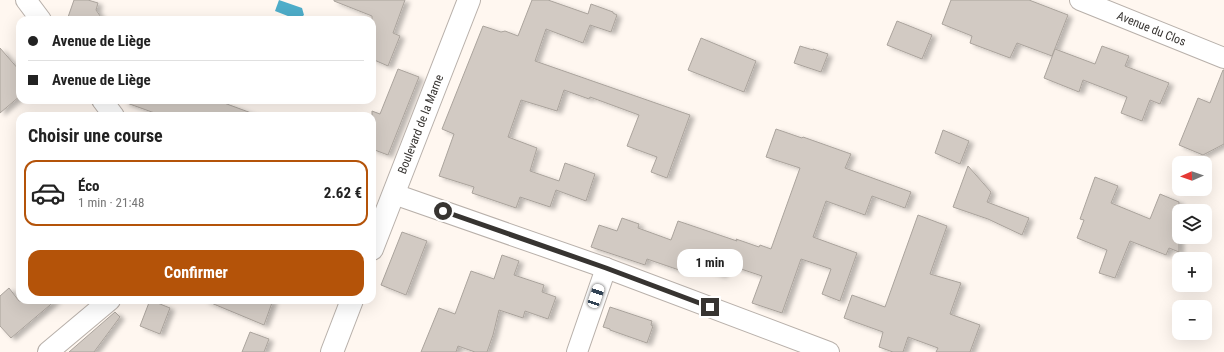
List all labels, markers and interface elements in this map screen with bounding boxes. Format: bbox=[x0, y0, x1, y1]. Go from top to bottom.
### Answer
street label: Avenue du Clos bbox=[1115, 9, 1188, 49]
text: Avenue de Liège bbox=[52, 32, 151, 50]
text: Avenue de Liège bbox=[52, 71, 151, 89]
street label: Boulevard de la Marne bbox=[395, 72, 446, 176]
text: Choisir une course bbox=[28, 125, 163, 146]
north arrow bbox=[1172, 156, 1212, 196]
map controls bbox=[1172, 156, 1212, 340]
icon: car bbox=[30, 175, 66, 211]
text: Éco bbox=[78, 177, 100, 195]
text: 2.62 € bbox=[324, 184, 362, 202]
text: 1 min · 21:48 bbox=[78, 195, 144, 210]
route start bbox=[434, 202, 452, 220]
button: layers bbox=[1172, 204, 1212, 244]
callout: 1 min bbox=[677, 249, 743, 277]
button: Confirmer bbox=[28, 250, 364, 296]
button: + bbox=[1172, 252, 1212, 292]
text: 1 min bbox=[696, 255, 724, 270]
car bbox=[586, 283, 606, 309]
route end bbox=[701, 298, 719, 316]
button: − bbox=[1172, 300, 1212, 340]

